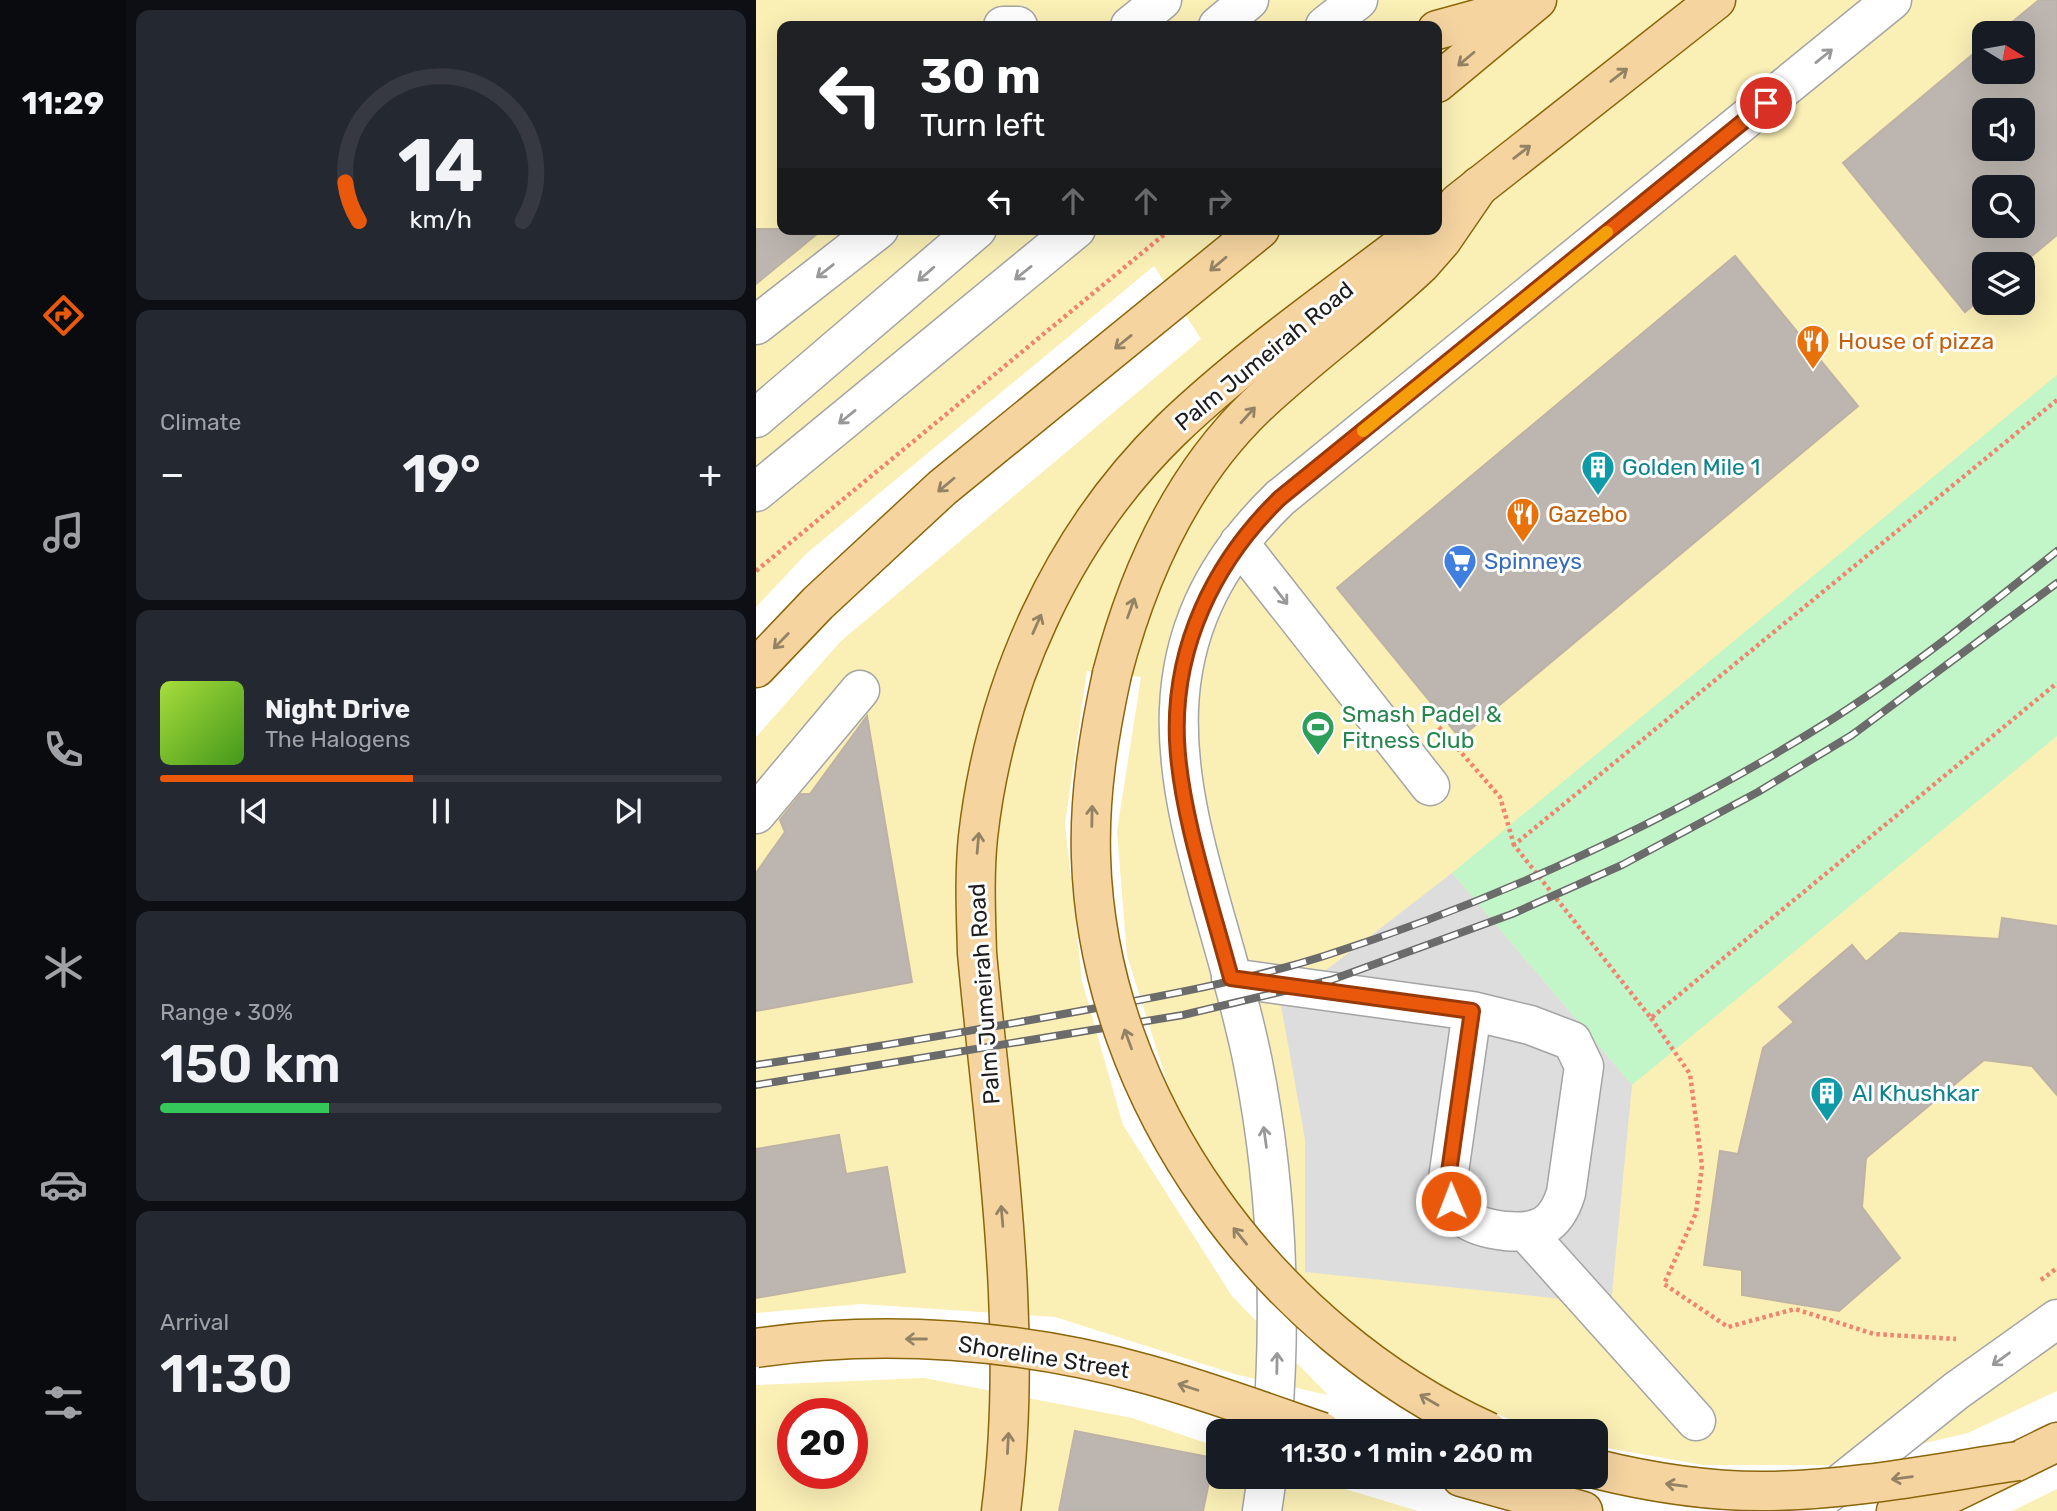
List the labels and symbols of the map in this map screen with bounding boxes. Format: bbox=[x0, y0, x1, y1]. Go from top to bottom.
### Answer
north arrow bbox=[1972, 21, 2035, 84]
one-way arrow bbox=[1814, 48, 1832, 64]
one-way arrow bbox=[1458, 51, 1476, 67]
one-way arrow bbox=[1610, 68, 1628, 83]
pin bbox=[1736, 73, 1796, 133]
one-way arrow bbox=[1513, 144, 1531, 159]
one-way arrow bbox=[1209, 256, 1227, 272]
one-way arrow bbox=[817, 264, 835, 279]
one-way arrow bbox=[1015, 265, 1033, 280]
one-way arrow bbox=[917, 266, 935, 282]
street label: Palm Jumeirah Road bbox=[1169, 275, 1359, 437]
restaurant icon: House of pizza bbox=[1794, 322, 1832, 371]
place label: House of pizza bbox=[1838, 327, 1994, 355]
one-way arrow bbox=[1114, 334, 1132, 349]
one-way arrow bbox=[1240, 406, 1256, 424]
one-way arrow bbox=[839, 409, 857, 425]
building icon: Golden Mile 1 bbox=[1579, 448, 1617, 497]
place label: Golden Mile 1 bbox=[1622, 453, 1760, 481]
one-way arrow bbox=[937, 477, 955, 493]
restaurant icon: Gazebo bbox=[1504, 495, 1542, 544]
place label: Gazebo bbox=[1548, 500, 1628, 528]
supermarket icon: Spinneys bbox=[1441, 542, 1479, 591]
place label: Spinneys bbox=[1484, 547, 1582, 575]
one-way arrow bbox=[1273, 587, 1289, 605]
one-way arrow bbox=[1125, 598, 1138, 620]
one-way arrow bbox=[1031, 614, 1044, 635]
one-way arrow bbox=[772, 632, 789, 649]
place label: Smash Padel & Fitness Club bbox=[1342, 700, 1502, 754]
sports icon: Smash Padel & Fitness Club bbox=[1299, 708, 1337, 757]
one-way arrow bbox=[1085, 805, 1099, 828]
one-way arrow bbox=[972, 832, 985, 855]
street label: Palm Jumeirah Road bbox=[962, 883, 1006, 1105]
one-way arrow bbox=[1121, 1029, 1133, 1050]
building icon: Al Khushkar bbox=[1808, 1074, 1846, 1123]
place label: Al Khushkar bbox=[1852, 1079, 1979, 1107]
one-way arrow bbox=[1258, 1126, 1271, 1148]
position arrow bbox=[1414, 1164, 1488, 1238]
one-way arrow bbox=[995, 1205, 1008, 1228]
one-way arrow bbox=[1232, 1227, 1247, 1245]
street label: Shoreline Street bbox=[956, 1330, 1132, 1384]
one-way arrow bbox=[905, 1332, 928, 1346]
one-way arrow bbox=[1270, 1352, 1283, 1375]
one-way arrow bbox=[1992, 1352, 2011, 1366]
one-way arrow bbox=[1177, 1380, 1199, 1393]
one-way arrow bbox=[1419, 1393, 1439, 1407]
speed limit sign: 20 bbox=[777, 1398, 868, 1489]
one-way arrow bbox=[1002, 1432, 1015, 1455]
one-way arrow bbox=[1891, 1472, 1914, 1485]
one-way arrow bbox=[1665, 1478, 1688, 1491]

